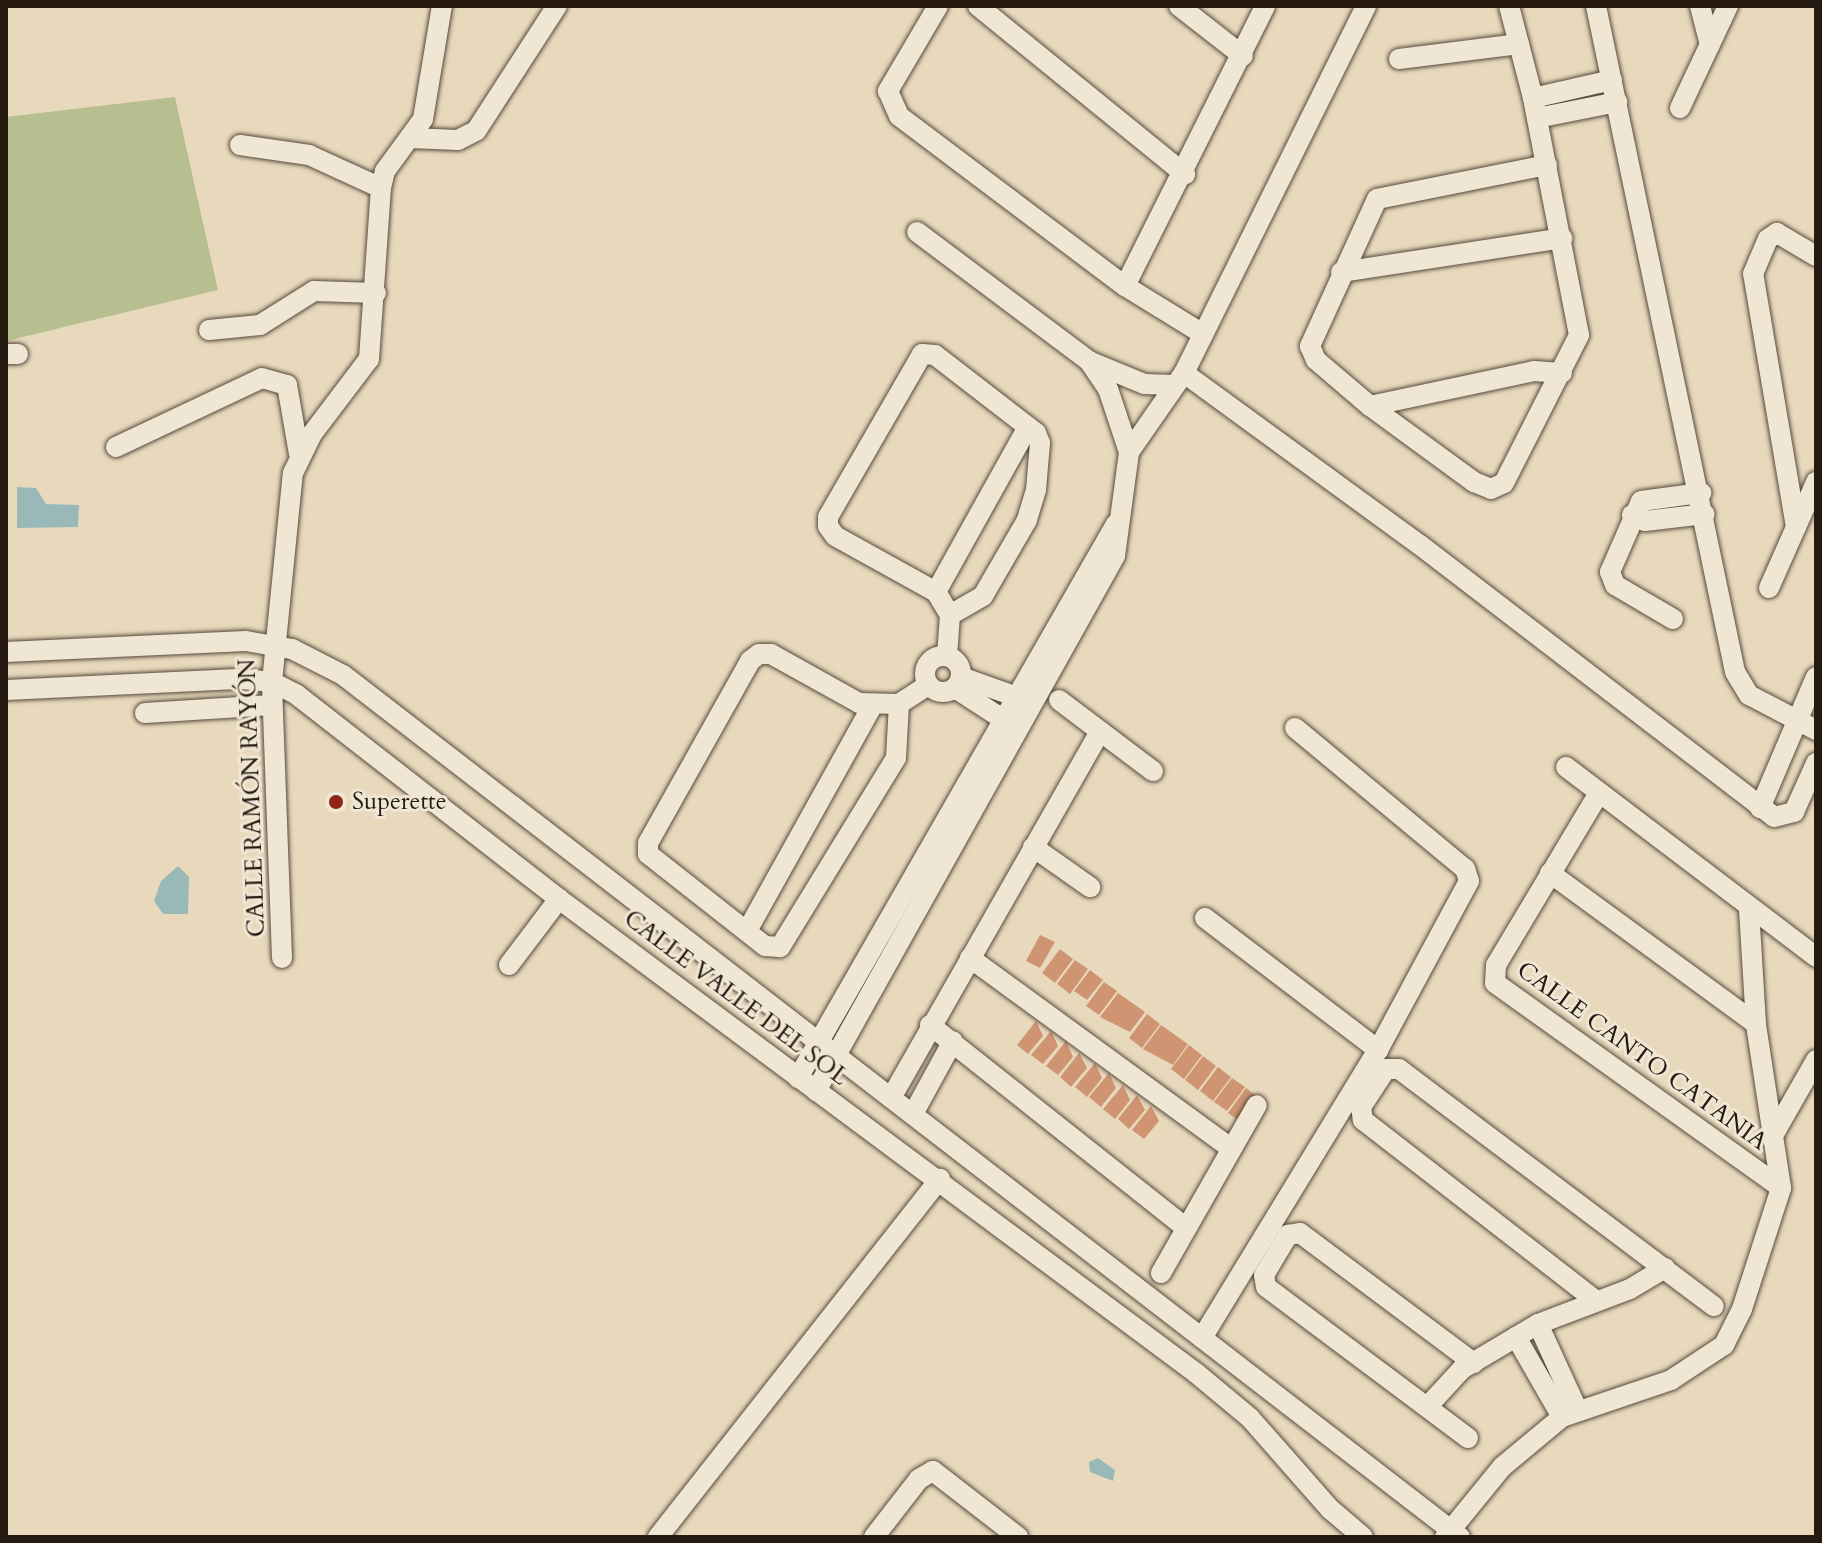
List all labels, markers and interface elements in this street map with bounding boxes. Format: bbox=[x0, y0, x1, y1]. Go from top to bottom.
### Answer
street label: CALLE RAMÓN RAYÓN bbox=[233, 658, 271, 938]
place label: Superette bbox=[352, 788, 447, 816]
marker: Superette bbox=[327, 793, 345, 811]
street label: CALLE VALLE DEL SOL bbox=[618, 904, 854, 1092]
street label: CALLE CANTO CATANIA bbox=[1511, 956, 1773, 1156]

